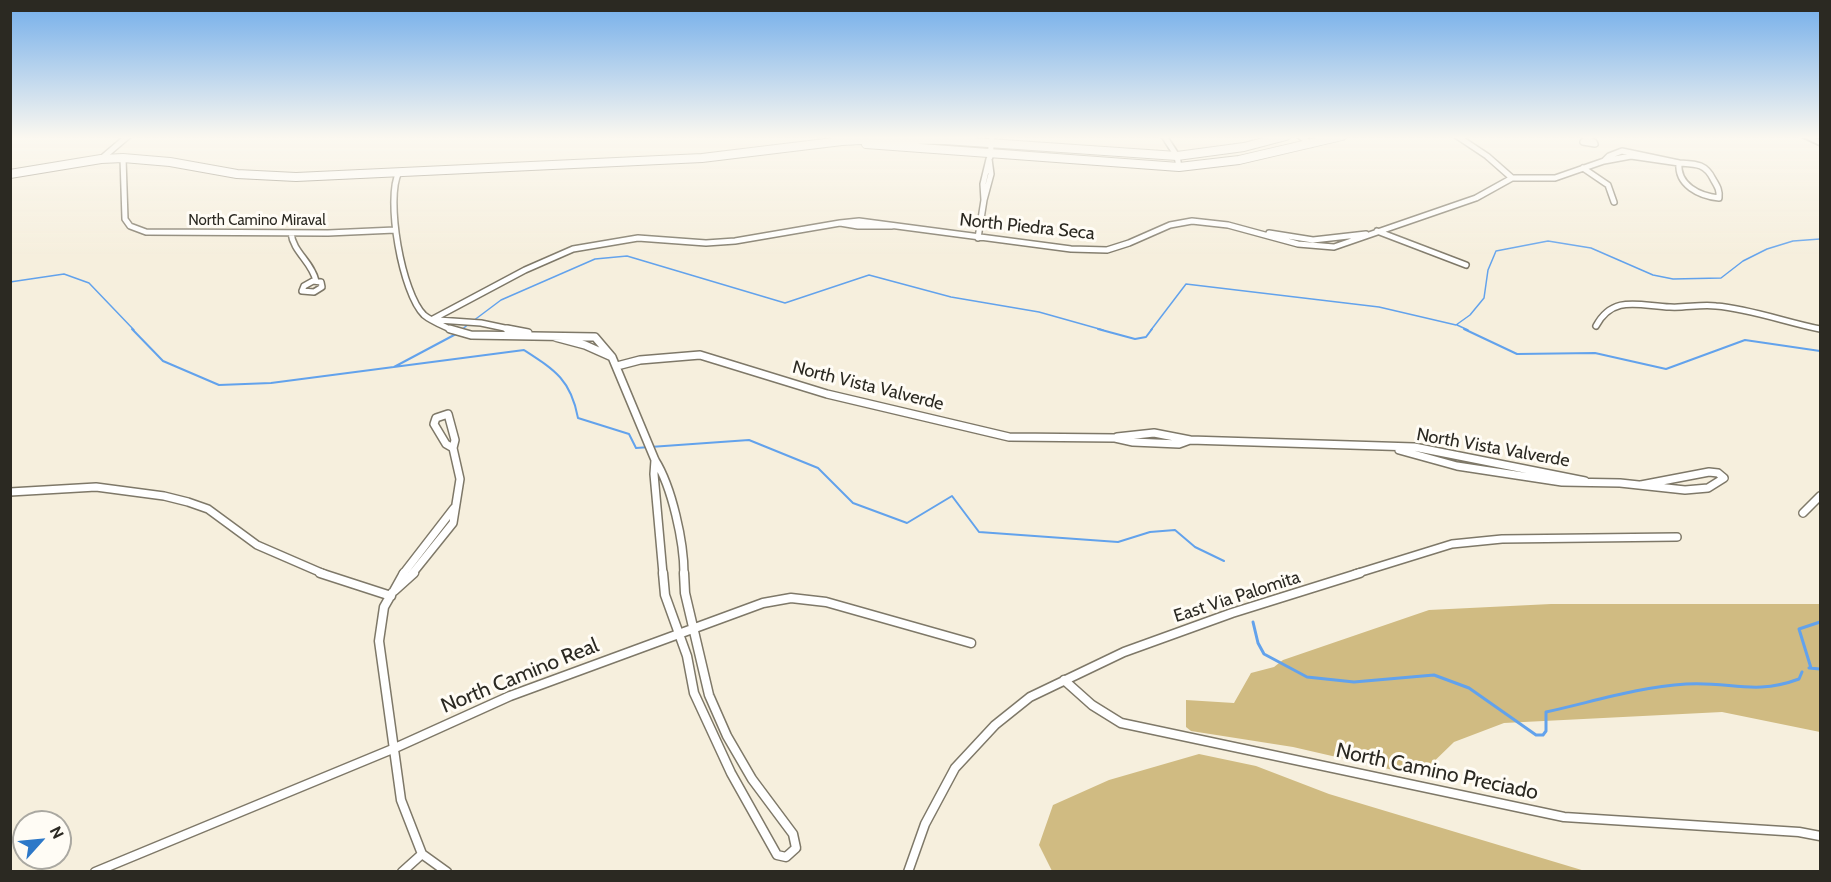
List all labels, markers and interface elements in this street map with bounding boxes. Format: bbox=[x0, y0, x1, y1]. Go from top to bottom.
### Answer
street label: North Piedra Seca bbox=[958, 209, 1096, 245]
street label: North Camino Miraval bbox=[188, 212, 326, 230]
street label: North Vista Valverde bbox=[790, 357, 946, 415]
street label: North Vista Valverde bbox=[1415, 424, 1571, 472]
street label: East Via Palomita bbox=[1171, 566, 1303, 628]
street label: North Camino Real bbox=[437, 633, 603, 719]
street label: North Camino Preciado bbox=[1334, 738, 1540, 806]
north arrow bbox=[12, 810, 72, 870]
text: N bbox=[46, 823, 68, 842]

